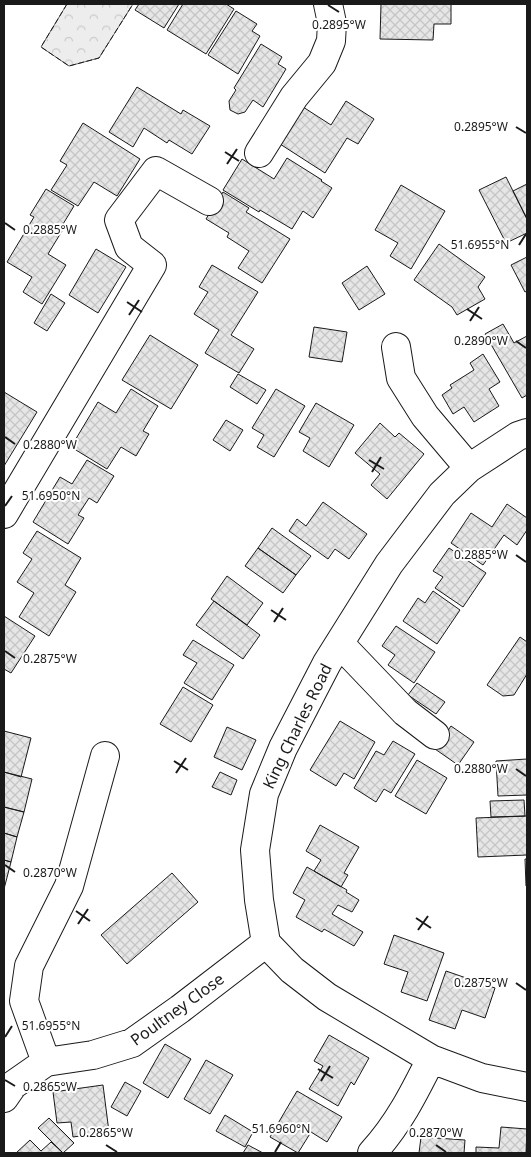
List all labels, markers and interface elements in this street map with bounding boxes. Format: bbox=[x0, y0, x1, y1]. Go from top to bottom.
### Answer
text: 0.2895°W bbox=[312, 16, 366, 33]
text: 0.2895°W bbox=[454, 118, 508, 135]
text: 0.2885°W bbox=[23, 221, 77, 238]
text: 51.6955°N bbox=[451, 236, 509, 253]
text: 0.2890°W bbox=[454, 332, 508, 349]
text: 0.2880°W bbox=[23, 436, 77, 453]
text: 51.6950°N bbox=[22, 487, 80, 504]
text: 0.2885°W bbox=[454, 546, 508, 563]
text: 0.2875°W bbox=[23, 650, 77, 667]
street label: King Charles Road bbox=[257, 660, 337, 792]
text: 0.2880°W bbox=[454, 760, 508, 777]
text: 0.2870°W bbox=[23, 864, 77, 881]
street label: Poultney Close bbox=[126, 968, 228, 1050]
text: 0.2875°W bbox=[454, 974, 508, 991]
text: 51.6955°N bbox=[22, 1017, 80, 1034]
text: 0.2865°W bbox=[23, 1078, 77, 1095]
text: 51.6960°N bbox=[252, 1120, 310, 1137]
text: 0.2865°W bbox=[79, 1124, 133, 1141]
text: 0.2870°W bbox=[409, 1124, 463, 1141]

